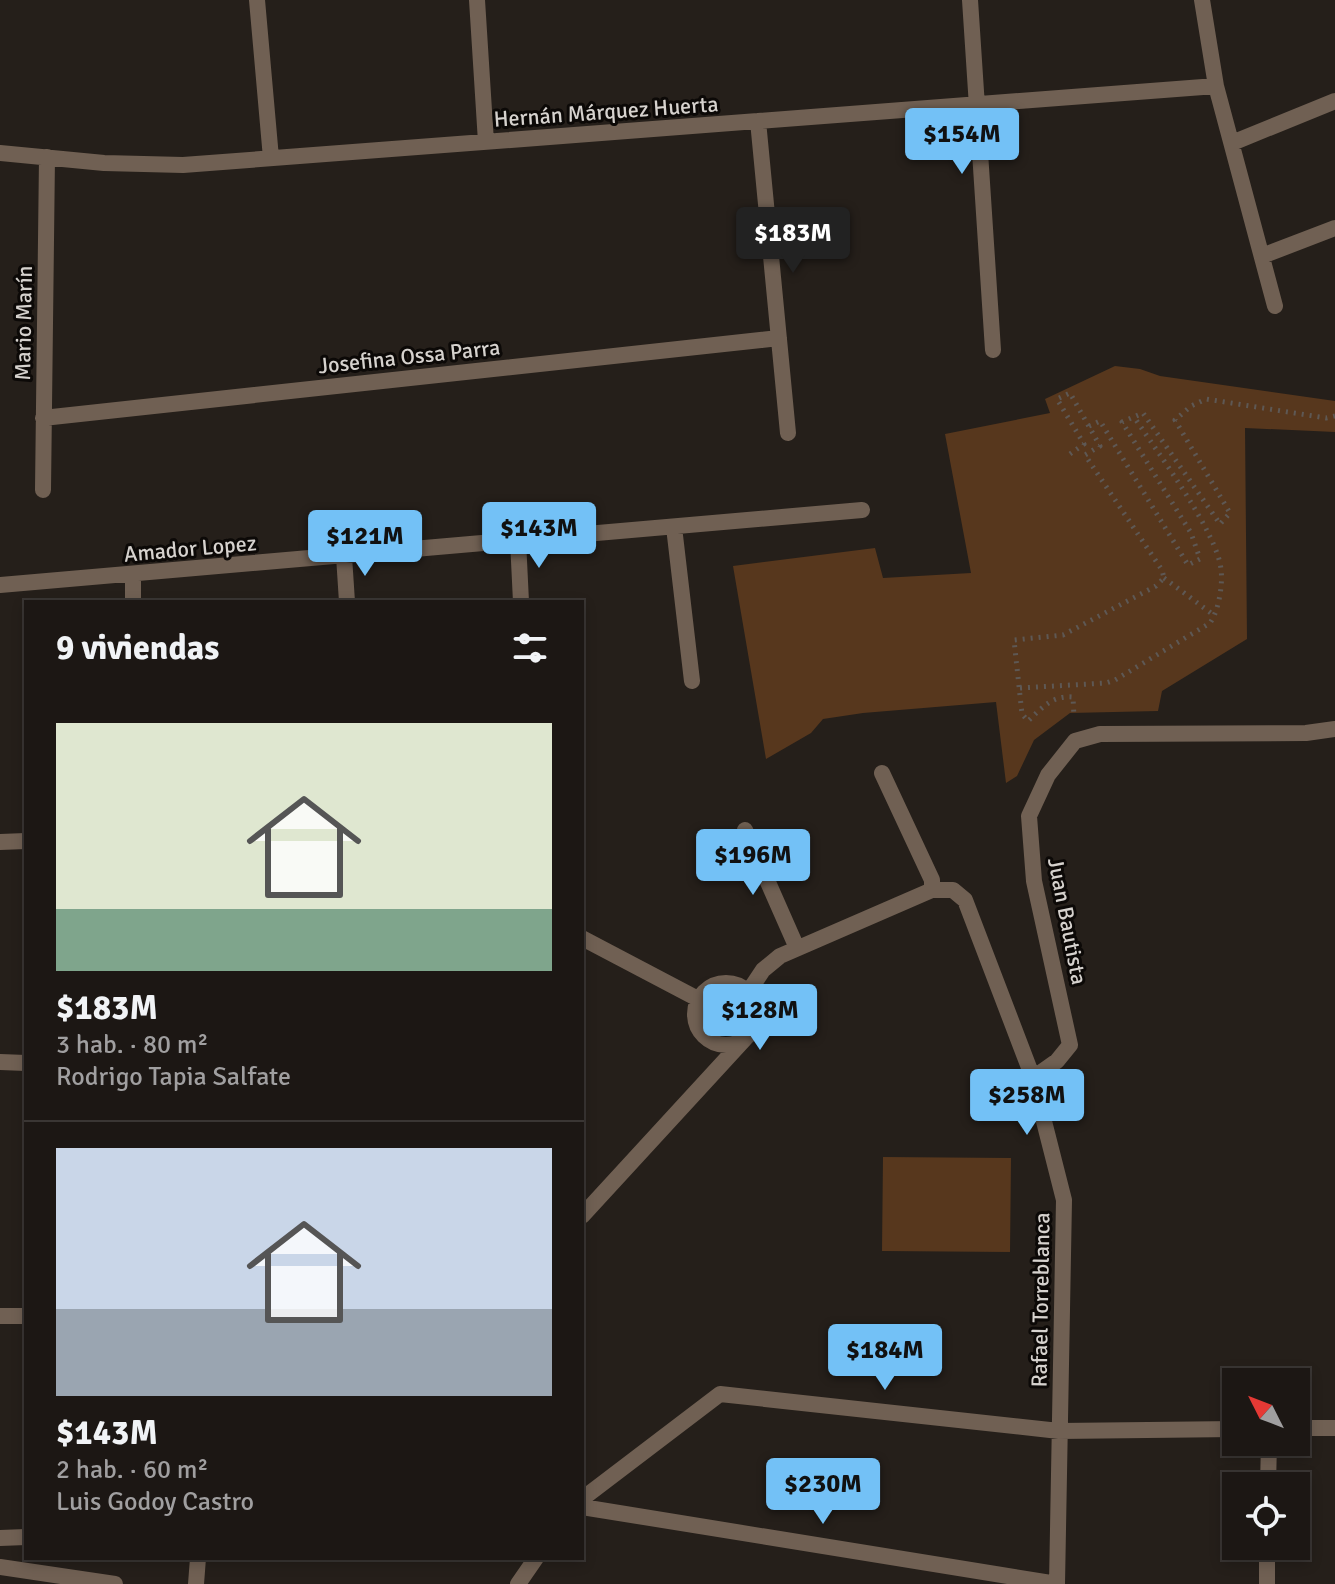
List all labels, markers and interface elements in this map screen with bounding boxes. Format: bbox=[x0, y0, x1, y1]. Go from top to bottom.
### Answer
street label: Hernán Márquez Huerta bbox=[493, 90, 719, 133]
pin: $154M bbox=[906, 108, 1018, 176]
text: $154M bbox=[923, 118, 1001, 150]
pin: $183M bbox=[737, 207, 849, 275]
text: $183M bbox=[754, 217, 832, 249]
street label: Mario Marín bbox=[9, 265, 38, 381]
street label: Josefina Ossa Parra bbox=[317, 334, 501, 379]
pin: $143M bbox=[483, 502, 595, 570]
pin: $121M bbox=[309, 510, 421, 578]
text: $143M bbox=[500, 512, 578, 544]
text: $121M bbox=[326, 520, 404, 552]
street label: Amador Lopez bbox=[123, 529, 258, 568]
icon: filters bbox=[508, 626, 552, 670]
text: 9 viviendas bbox=[56, 627, 219, 669]
icon: home bbox=[232, 775, 376, 919]
pin: $196M bbox=[697, 829, 809, 897]
text: $196M bbox=[714, 839, 792, 871]
street label: Juan Bautista bbox=[1042, 855, 1093, 987]
pin: $128M bbox=[704, 984, 816, 1052]
text: $183M bbox=[56, 987, 158, 1029]
text: $128M bbox=[721, 994, 799, 1026]
text: 3 hab. · 80 m² bbox=[56, 1029, 208, 1061]
text: Rodrigo Tapia Salfate bbox=[56, 1061, 291, 1093]
pin: $258M bbox=[971, 1069, 1083, 1137]
text: $258M bbox=[988, 1079, 1066, 1111]
icon: home bbox=[232, 1200, 376, 1344]
street label: Rafael Torreblanca bbox=[1025, 1212, 1056, 1388]
pin: $184M bbox=[829, 1324, 941, 1392]
text: $184M bbox=[846, 1334, 924, 1366]
north arrow bbox=[1222, 1368, 1310, 1456]
map controls bbox=[1222, 1368, 1310, 1560]
text: $143M bbox=[56, 1412, 158, 1454]
text: 2 hab. · 60 m² bbox=[56, 1454, 208, 1486]
pin: $230M bbox=[767, 1458, 879, 1526]
text: $230M bbox=[784, 1468, 862, 1500]
button: locate bbox=[1222, 1472, 1310, 1560]
text: Luis Godoy Castro bbox=[56, 1486, 254, 1518]

